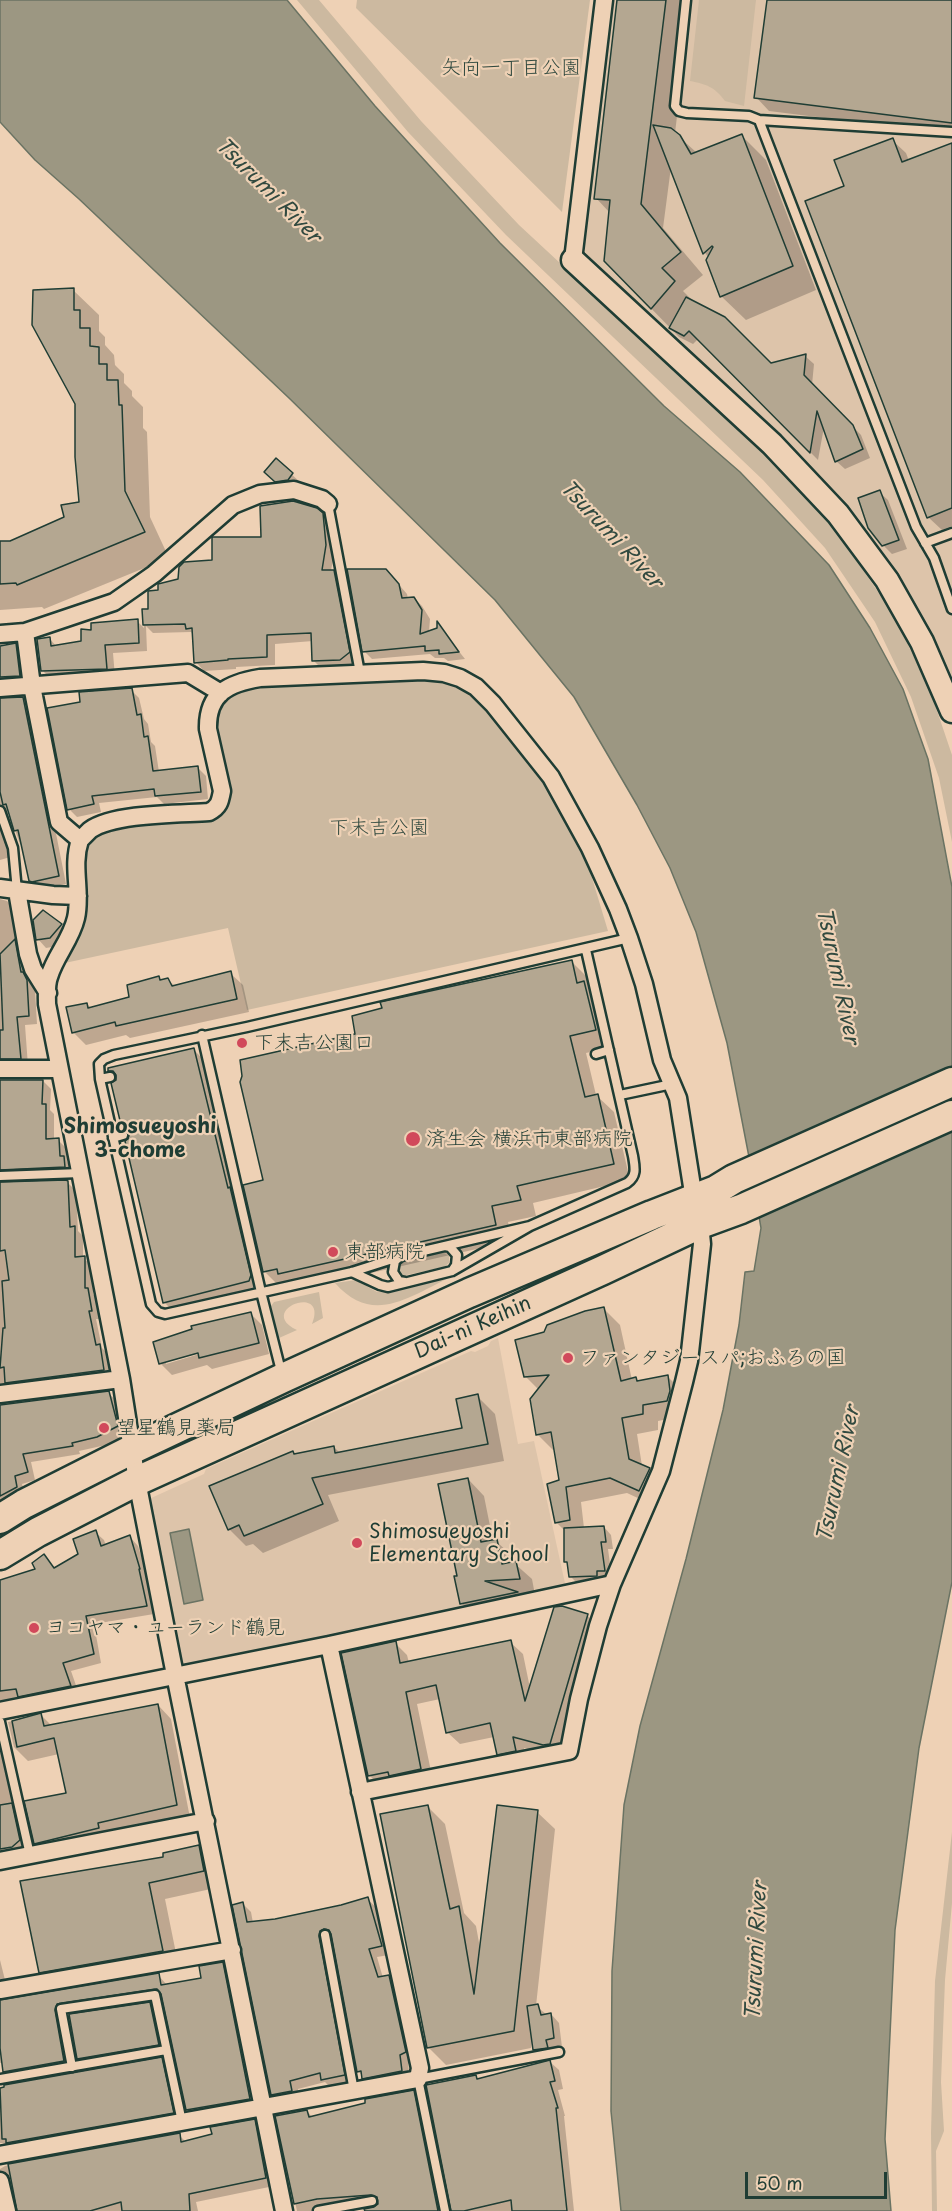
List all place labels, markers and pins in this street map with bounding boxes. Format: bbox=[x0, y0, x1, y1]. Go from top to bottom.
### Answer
place label: 下末吉公園口 bbox=[254, 1031, 374, 1055]
marker: 下末吉公園口 bbox=[235, 1036, 249, 1050]
place label: 済生会 横浜市東部病院 bbox=[426, 1127, 632, 1151]
marker: 済生会 横浜市東部病院 bbox=[404, 1130, 422, 1148]
place label: 東部病院 bbox=[345, 1240, 425, 1264]
marker: 東部病院 bbox=[326, 1245, 340, 1259]
place label: ファンタジースパ;おふろの国 bbox=[580, 1346, 846, 1370]
marker: ファンタジースパ;おふろの国 bbox=[561, 1351, 575, 1365]
place label: 望星鶴見薬局 bbox=[116, 1416, 236, 1440]
marker: 望星鶴見薬局 bbox=[97, 1421, 111, 1435]
place label: Shimosueyoshi Elementary School bbox=[369, 1520, 549, 1567]
marker: Shimosueyoshi Elementary School bbox=[350, 1536, 364, 1550]
place label: ヨコヤマ・ユーランド鶴見 bbox=[46, 1616, 285, 1640]
marker: ヨコヤマ・ユーランド鶴見 bbox=[27, 1621, 41, 1635]

